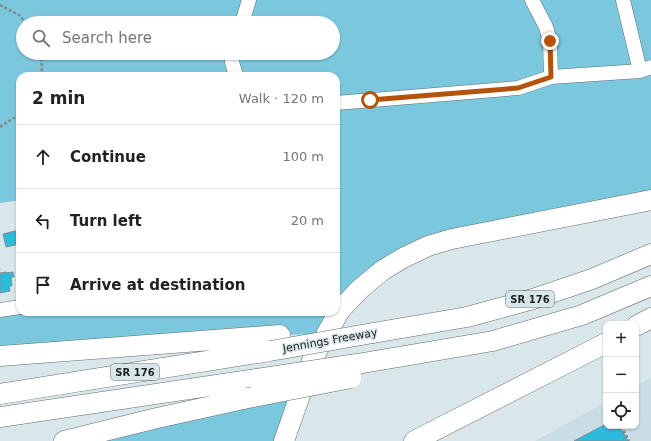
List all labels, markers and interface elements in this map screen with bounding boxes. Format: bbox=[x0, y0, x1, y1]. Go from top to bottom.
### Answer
search box bbox=[16, 16, 340, 60]
icon: search bbox=[30, 27, 52, 49]
text: Search here bbox=[62, 29, 152, 47]
route end bbox=[541, 32, 559, 50]
text: 2 min bbox=[32, 88, 85, 108]
text: Walk · 120 m bbox=[239, 91, 324, 106]
route start bbox=[361, 91, 379, 109]
icon: ahead bbox=[32, 146, 54, 168]
text: Continue bbox=[70, 148, 146, 166]
text: 100 m bbox=[282, 149, 324, 164]
icon: left bbox=[32, 210, 54, 232]
text: Turn left bbox=[70, 212, 142, 230]
text: 20 m bbox=[291, 213, 324, 228]
icon: arrive bbox=[32, 274, 54, 296]
text: Arrive at destination bbox=[70, 276, 245, 294]
road number: SR 176 bbox=[506, 291, 554, 307]
map controls bbox=[603, 321, 639, 429]
button: + bbox=[603, 321, 639, 357]
street label: Jennings Freeway bbox=[281, 326, 379, 355]
button: − bbox=[603, 357, 639, 393]
road number: SR 176 bbox=[111, 364, 159, 380]
button: locate bbox=[603, 393, 639, 429]

